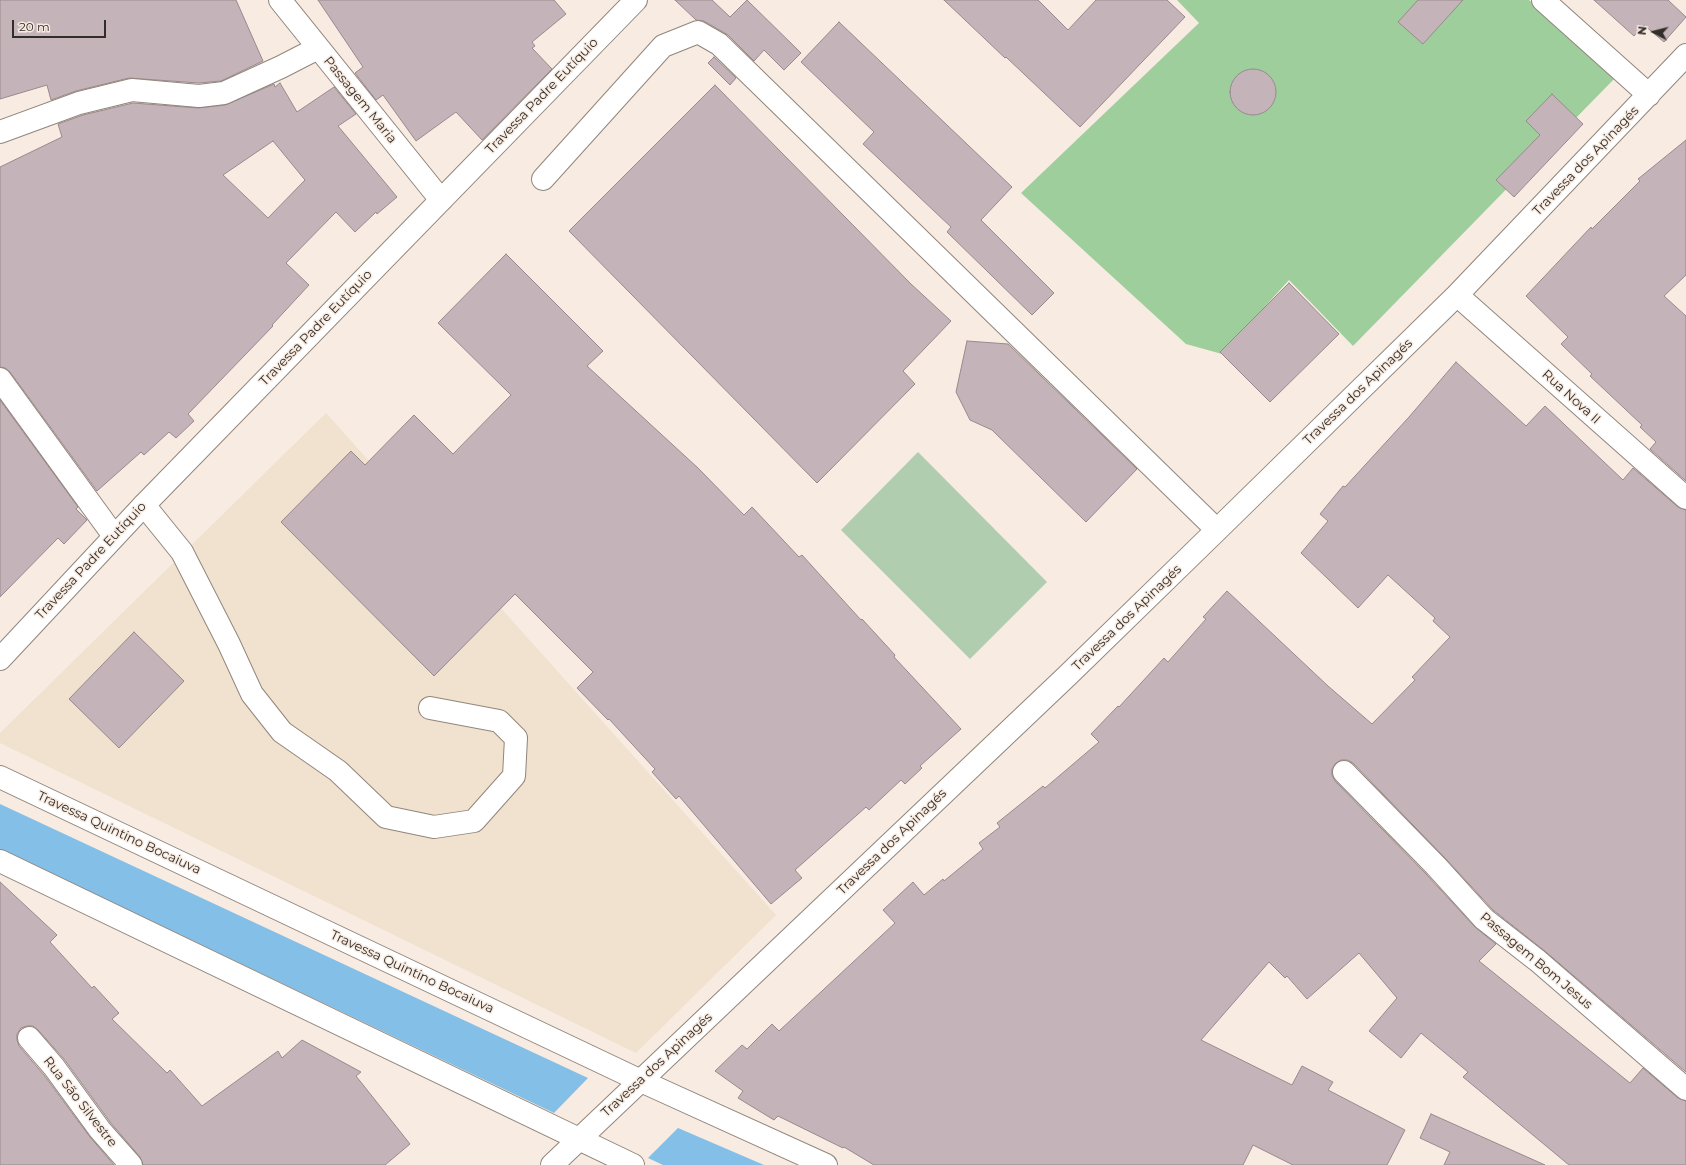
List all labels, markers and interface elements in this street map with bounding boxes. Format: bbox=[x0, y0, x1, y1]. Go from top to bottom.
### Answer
scale bar bbox=[14, 12, 108, 38]
north arrow bbox=[1634, 12, 1674, 52]
text: 20 m bbox=[19, 19, 50, 34]
text: N bbox=[1635, 25, 1650, 36]
street label: Travessa Padre Eutíquio bbox=[482, 35, 602, 157]
street label: Passagem Maria bbox=[320, 53, 400, 147]
street label: Travessa dos Apinagés bbox=[1530, 103, 1642, 219]
street label: Travessa Padre Eutíquio bbox=[256, 267, 376, 389]
street label: Travessa dos Apinagés bbox=[1300, 336, 1416, 448]
street label: Rua Nova II bbox=[1538, 367, 1604, 427]
street label: Travessa Padre Eutíquio bbox=[32, 499, 150, 623]
street label: Travessa dos Apinagés bbox=[1069, 562, 1185, 674]
street label: Travessa dos Apinagés bbox=[834, 786, 950, 898]
street label: Travessa Quintino Bocaiuva bbox=[35, 788, 203, 878]
street label: Passagem Bom Jesus bbox=[1477, 909, 1595, 1013]
street label: Travessa Quintino Bocaiuva bbox=[328, 927, 496, 1017]
street label: Travessa dos Apinagés bbox=[598, 1010, 716, 1120]
street label: Rua São Silvestre bbox=[40, 1054, 120, 1150]

